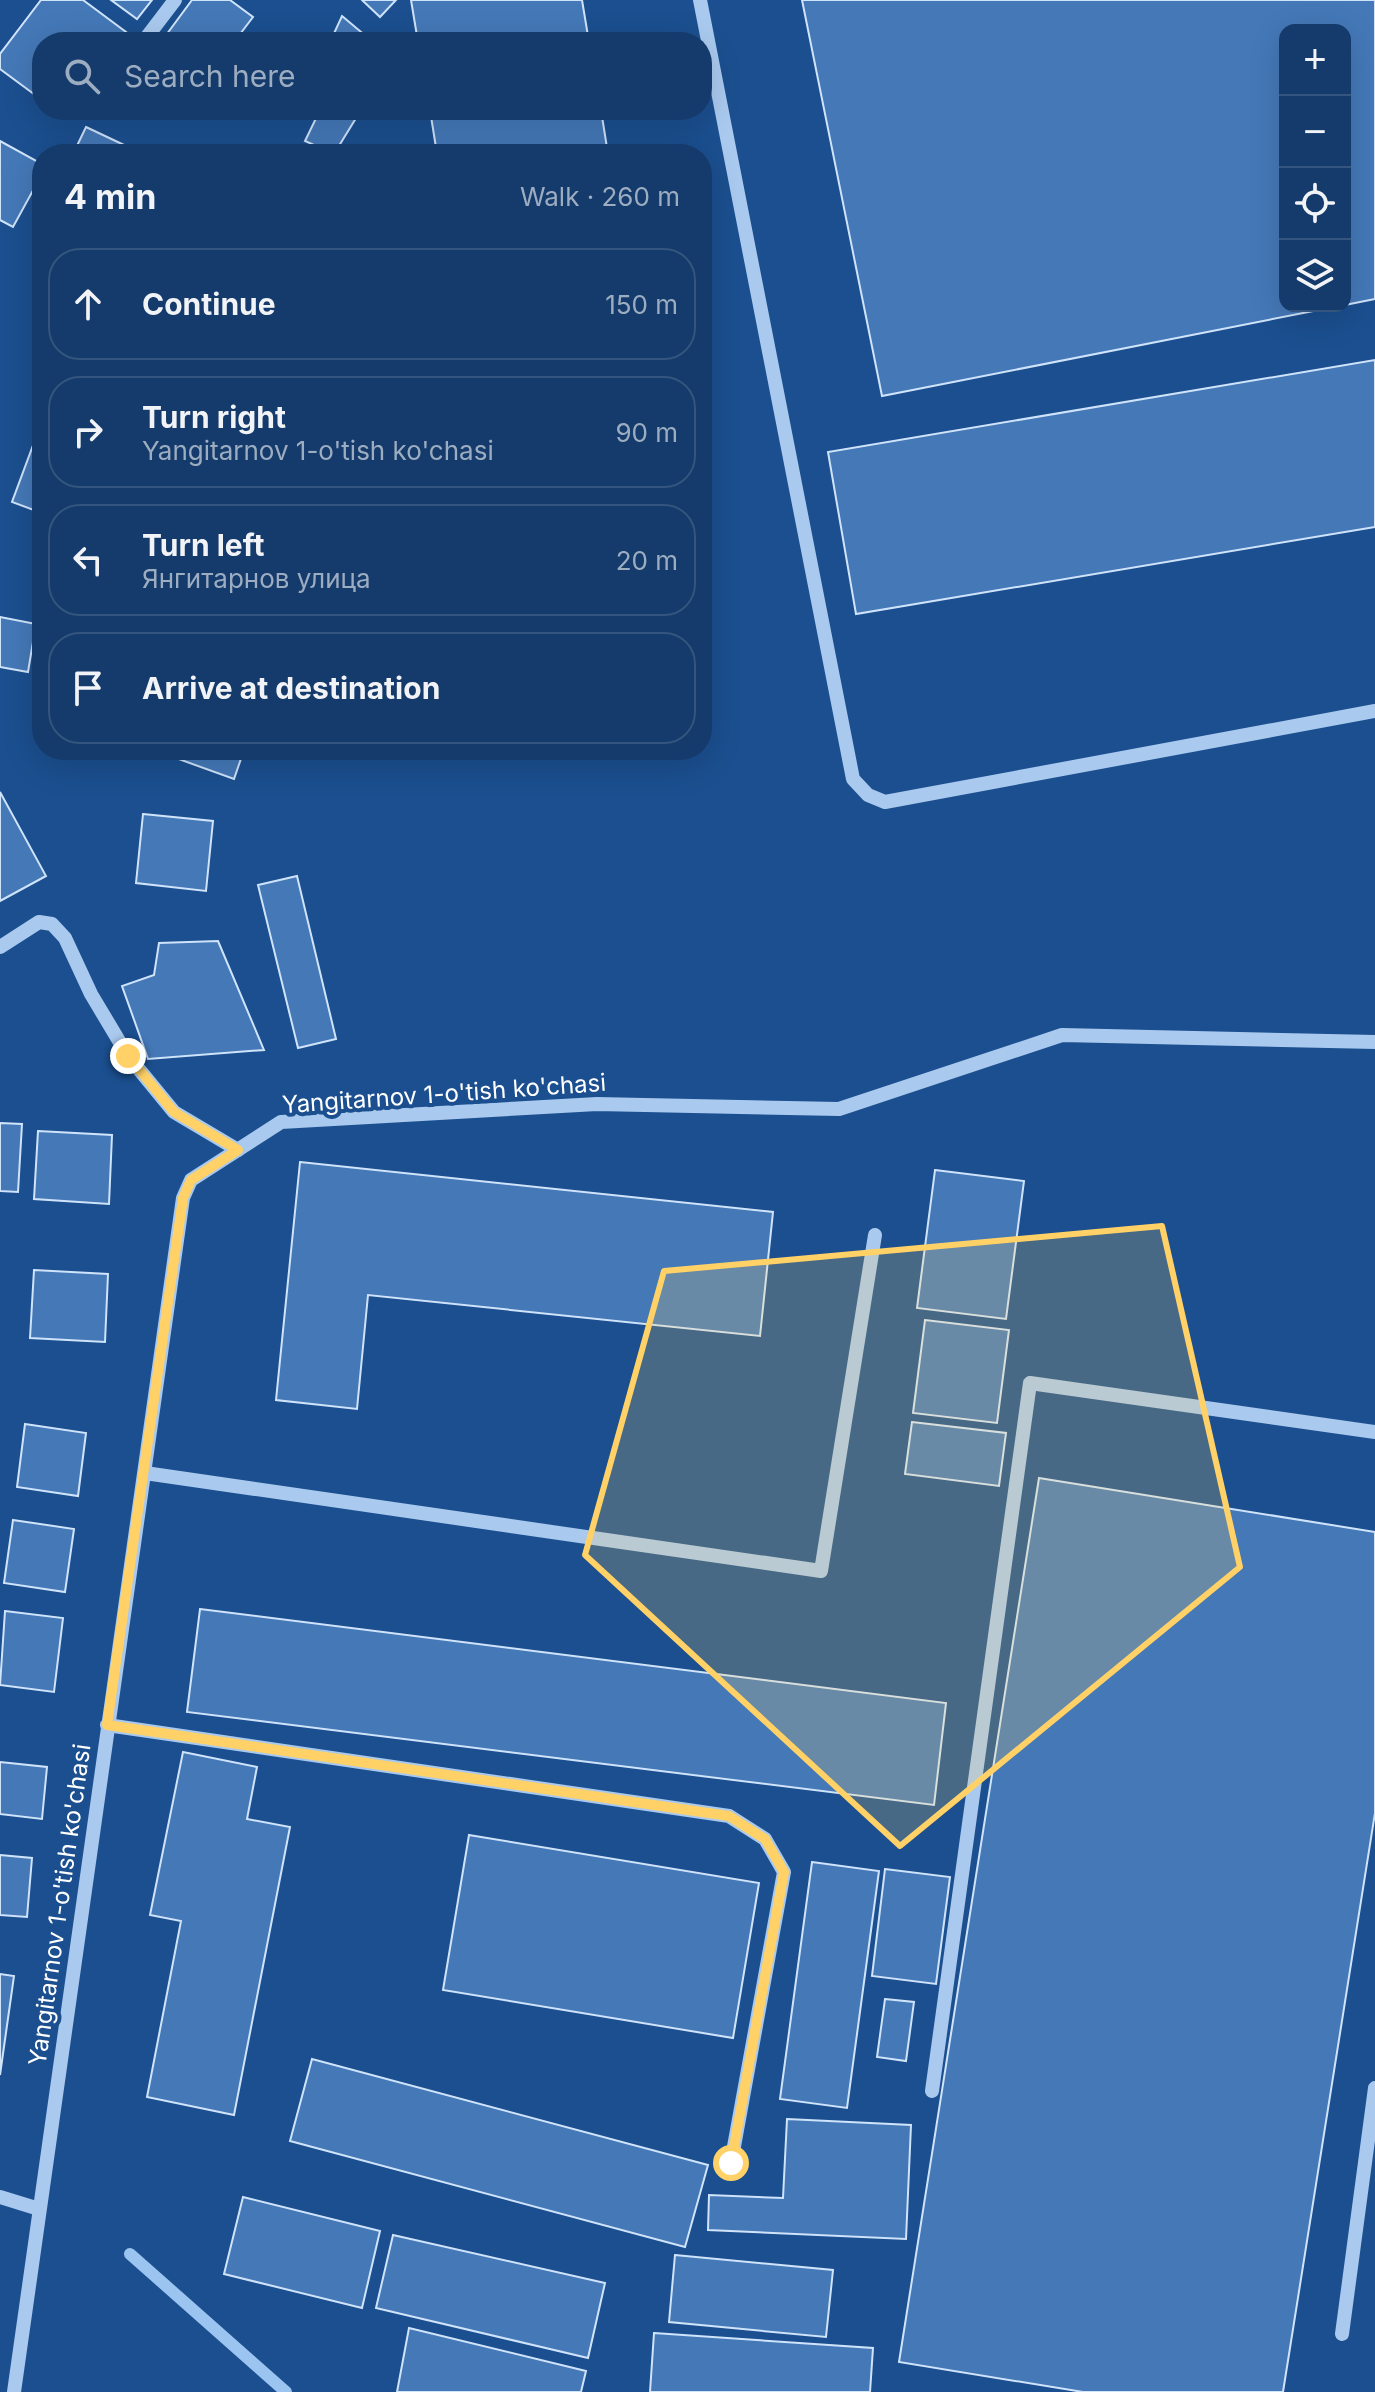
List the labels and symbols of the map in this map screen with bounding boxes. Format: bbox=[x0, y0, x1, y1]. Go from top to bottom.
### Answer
route end bbox=[110, 1038, 146, 1074]
street label: Yangitarnov 1-o'tish ko'chasi bbox=[281, 1068, 607, 1119]
street label: Yangitarnov 1-o'tish ko'chasi bbox=[23, 1742, 96, 2068]
route start bbox=[713, 2145, 749, 2181]

